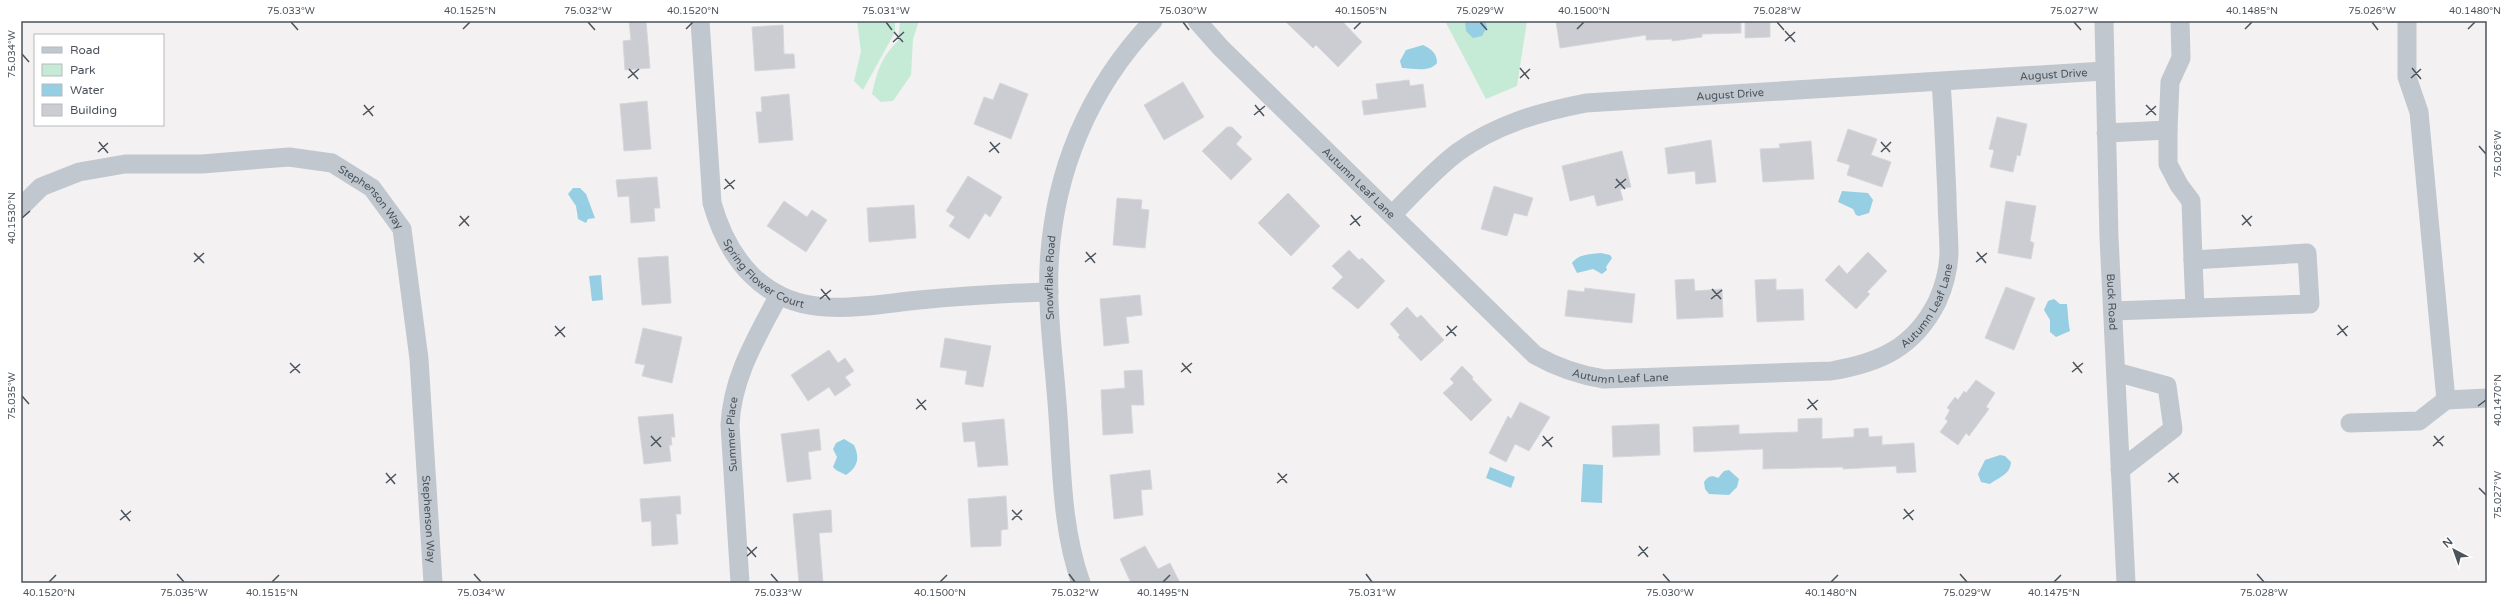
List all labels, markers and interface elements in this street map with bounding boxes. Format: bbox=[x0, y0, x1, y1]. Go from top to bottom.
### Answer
text: 75.033°W bbox=[267, 5, 315, 17]
text: 40.1525°N bbox=[444, 5, 496, 17]
text: 75.032°W bbox=[564, 5, 612, 17]
text: 40.1520°N bbox=[667, 5, 719, 17]
text: 75.031°W bbox=[862, 5, 910, 17]
text: 75.030°W bbox=[1159, 5, 1207, 17]
text: 40.1505°N bbox=[1335, 5, 1387, 17]
text: 75.029°W bbox=[1456, 5, 1504, 17]
text: 40.1500°N bbox=[1558, 5, 1610, 17]
text: 75.028°W bbox=[1753, 5, 1801, 17]
text: 75.027°W bbox=[2050, 5, 2098, 17]
text: 40.1485°N bbox=[2226, 5, 2278, 17]
text: 75.026°W bbox=[2348, 5, 2396, 17]
text: 40.1480°N bbox=[2449, 5, 2501, 17]
text: 75.034°W bbox=[6, 30, 18, 78]
legend bbox=[34, 34, 164, 126]
text: Road bbox=[70, 43, 100, 57]
text: Park bbox=[70, 63, 96, 77]
street label: August Drive bbox=[2019, 66, 2088, 83]
text: Water bbox=[70, 83, 105, 97]
street label: August Drive bbox=[1696, 86, 1765, 103]
text: Building bbox=[70, 103, 117, 117]
text: 75.026°W bbox=[2492, 130, 2504, 178]
street label: Autumn Leaf Lane bbox=[1320, 144, 1398, 221]
street label: Stephenson Way bbox=[336, 162, 406, 232]
text: 40.1530°N bbox=[6, 192, 18, 244]
street label: Snowflake Road bbox=[1042, 234, 1058, 320]
street label: Spring Flower Court bbox=[720, 237, 806, 310]
street label: Autumn Leaf Lane bbox=[1898, 263, 1955, 350]
street label: Buck Road bbox=[2104, 273, 2120, 331]
street label: Autumn Leaf Lane bbox=[1571, 366, 1669, 386]
text: 75.035°W bbox=[6, 372, 18, 420]
text: 40.1470°N bbox=[2492, 374, 2504, 426]
street label: Summer Place bbox=[723, 396, 740, 472]
text: 75.027°W bbox=[2492, 471, 2504, 519]
street label: Stephenson Way bbox=[420, 475, 438, 563]
north arrow bbox=[2434, 530, 2474, 570]
text: N bbox=[2440, 535, 2455, 551]
text: 40.1520°N bbox=[23, 587, 75, 599]
text: 75.035°W bbox=[160, 587, 208, 599]
text: 40.1515°N bbox=[246, 587, 298, 599]
text: 75.034°W bbox=[457, 587, 505, 599]
text: 75.033°W bbox=[754, 587, 802, 599]
text: 40.1500°N bbox=[914, 587, 966, 599]
text: 75.032°W bbox=[1051, 587, 1099, 599]
text: 40.1495°N bbox=[1137, 587, 1189, 599]
text: 75.031°W bbox=[1348, 587, 1396, 599]
text: 75.030°W bbox=[1646, 587, 1694, 599]
text: 40.1480°N bbox=[1805, 587, 1857, 599]
text: 75.029°W bbox=[1943, 587, 1991, 599]
text: 40.1475°N bbox=[2028, 587, 2080, 599]
text: 75.028°W bbox=[2240, 587, 2288, 599]

